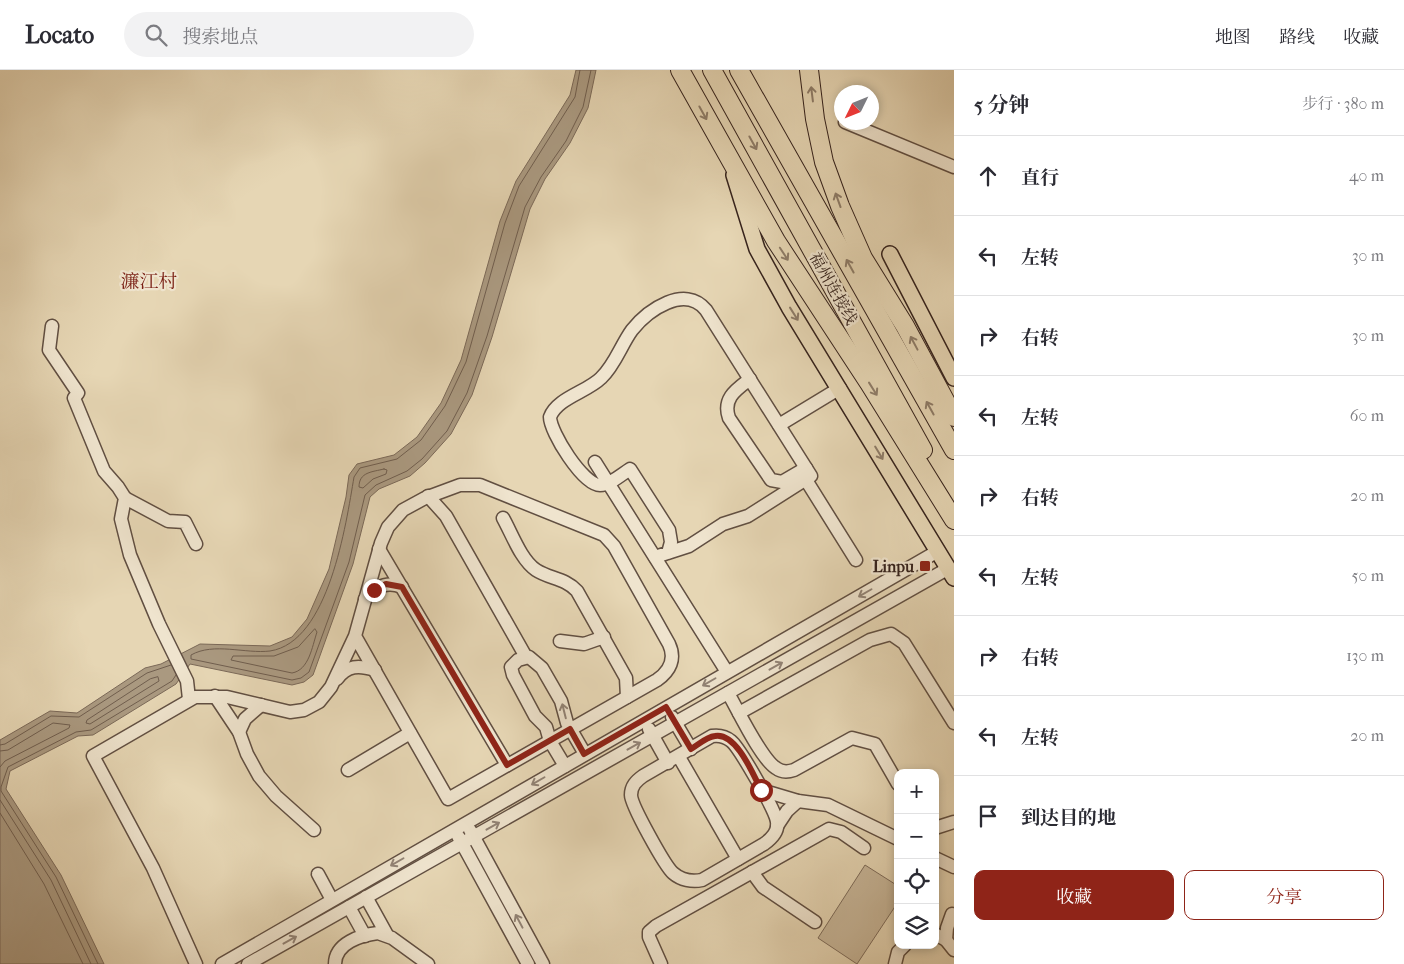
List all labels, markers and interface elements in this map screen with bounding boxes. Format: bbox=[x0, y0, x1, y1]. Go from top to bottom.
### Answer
search box bbox=[124, 12, 474, 57]
text: Locato bbox=[25, 21, 94, 49]
icon: search bbox=[142, 21, 170, 49]
text: 搜索地点 bbox=[182, 26, 258, 48]
text: 地图 bbox=[1215, 27, 1251, 48]
text: 路线 bbox=[1279, 27, 1315, 48]
text: 收藏 bbox=[1343, 27, 1379, 48]
north arrow bbox=[834, 85, 879, 130]
one-way arrow bbox=[807, 87, 817, 103]
text: 5 分钟 bbox=[974, 93, 1030, 117]
text: 步行 · 380 m bbox=[1302, 94, 1384, 113]
one-way arrow bbox=[698, 105, 708, 120]
one-way arrow bbox=[749, 135, 758, 150]
icon: ahead bbox=[974, 162, 1002, 190]
text: 40 m bbox=[1349, 166, 1384, 185]
text: 直行 bbox=[1021, 167, 1059, 189]
one-way arrow bbox=[833, 193, 842, 208]
icon: left bbox=[974, 242, 1002, 270]
one-way arrow bbox=[779, 246, 789, 260]
text: 30 m bbox=[1352, 246, 1384, 265]
text: 左转 bbox=[1021, 247, 1059, 269]
street label: 福州连接线 bbox=[806, 249, 861, 328]
one-way arrow bbox=[845, 259, 855, 274]
district label: 濂江村 bbox=[120, 271, 178, 293]
one-way arrow bbox=[789, 307, 799, 321]
icon: right bbox=[974, 322, 1002, 350]
text: 30 m bbox=[1352, 326, 1384, 345]
text: 右转 bbox=[1021, 327, 1059, 349]
one-way arrow bbox=[909, 336, 918, 351]
one-way arrow bbox=[869, 382, 879, 396]
one-way arrow bbox=[925, 401, 934, 416]
icon: left bbox=[974, 402, 1002, 430]
text: 60 m bbox=[1350, 406, 1384, 425]
text: 左转 bbox=[1021, 407, 1059, 429]
one-way arrow bbox=[875, 445, 885, 459]
icon: right bbox=[974, 482, 1002, 510]
text: 20 m bbox=[1350, 486, 1384, 505]
text: 右转 bbox=[1021, 487, 1059, 509]
place label: Linpu bbox=[873, 557, 915, 577]
marker: Linpu bbox=[918, 559, 932, 573]
icon: left bbox=[974, 562, 1002, 590]
text: 50 m bbox=[1352, 566, 1384, 585]
text: 左转 bbox=[1021, 567, 1059, 589]
route end bbox=[363, 579, 386, 602]
one-way arrow bbox=[859, 588, 873, 598]
icon: right bbox=[974, 642, 1002, 670]
text: 130 m bbox=[1346, 646, 1384, 665]
text: 右转 bbox=[1021, 647, 1059, 669]
one-way arrow bbox=[768, 661, 783, 671]
one-way arrow bbox=[703, 678, 717, 688]
one-way arrow bbox=[558, 703, 568, 719]
icon: left bbox=[974, 722, 1002, 750]
text: 20 m bbox=[1350, 726, 1384, 745]
text: 左转 bbox=[1021, 727, 1059, 749]
one-way arrow bbox=[627, 740, 641, 750]
map controls bbox=[894, 769, 939, 949]
button: + bbox=[894, 769, 939, 814]
one-way arrow bbox=[532, 777, 546, 787]
route start bbox=[750, 779, 773, 802]
icon: arrive bbox=[974, 802, 1002, 830]
text: 到达目的地 bbox=[1021, 807, 1116, 829]
button: − bbox=[894, 814, 939, 859]
one-way arrow bbox=[485, 820, 499, 830]
one-way arrow bbox=[391, 857, 405, 867]
button: locate bbox=[894, 859, 939, 904]
button: 收藏 bbox=[974, 870, 1174, 920]
button: 分享 bbox=[1184, 870, 1384, 920]
button: layers bbox=[894, 904, 939, 949]
one-way arrow bbox=[514, 914, 524, 929]
one-way arrow bbox=[283, 935, 298, 945]

